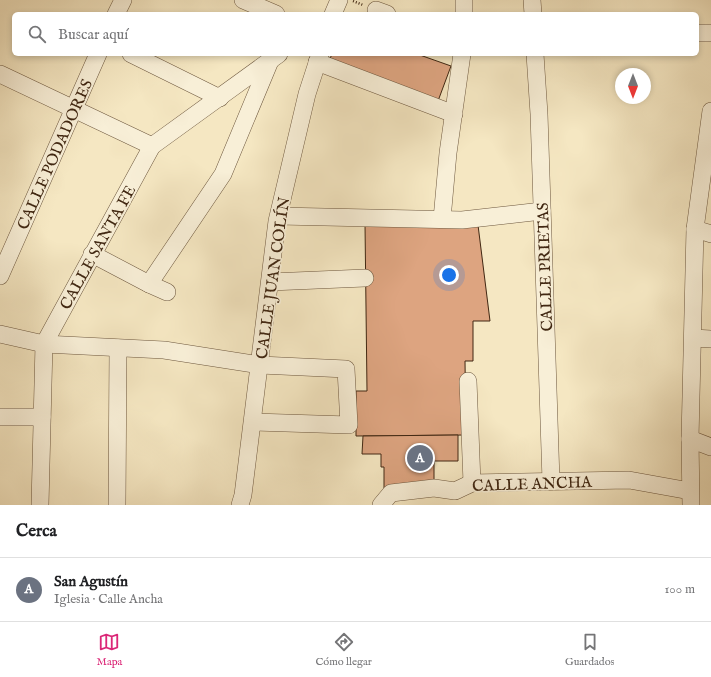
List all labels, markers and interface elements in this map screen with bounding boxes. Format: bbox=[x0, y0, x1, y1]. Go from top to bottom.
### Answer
search box bbox=[12, 12, 699, 56]
icon: search bbox=[26, 23, 48, 45]
text: Buscar aquí bbox=[58, 25, 128, 44]
north arrow bbox=[615, 68, 651, 104]
street label: CALLE PODADORES bbox=[14, 77, 98, 233]
street label: CALLE SANTA FE bbox=[56, 182, 141, 314]
street label: CALLE JUAN COLÍN bbox=[251, 195, 295, 361]
street label: CALLE PRIETAS bbox=[534, 202, 558, 332]
your location bbox=[439, 265, 459, 285]
pin: A bbox=[407, 443, 433, 473]
street label: CALLE ANCHA bbox=[472, 473, 594, 497]
text: Cerca bbox=[16, 521, 57, 542]
text: San Agustín bbox=[54, 572, 128, 591]
text: A bbox=[25, 581, 33, 598]
text: 100 m bbox=[665, 581, 695, 598]
text: Iglesia · Calle Ancha bbox=[54, 591, 163, 608]
tab: Mapa bbox=[97, 631, 122, 669]
tab: Cómo llegar bbox=[315, 631, 372, 669]
tab: Guardados bbox=[565, 631, 614, 669]

